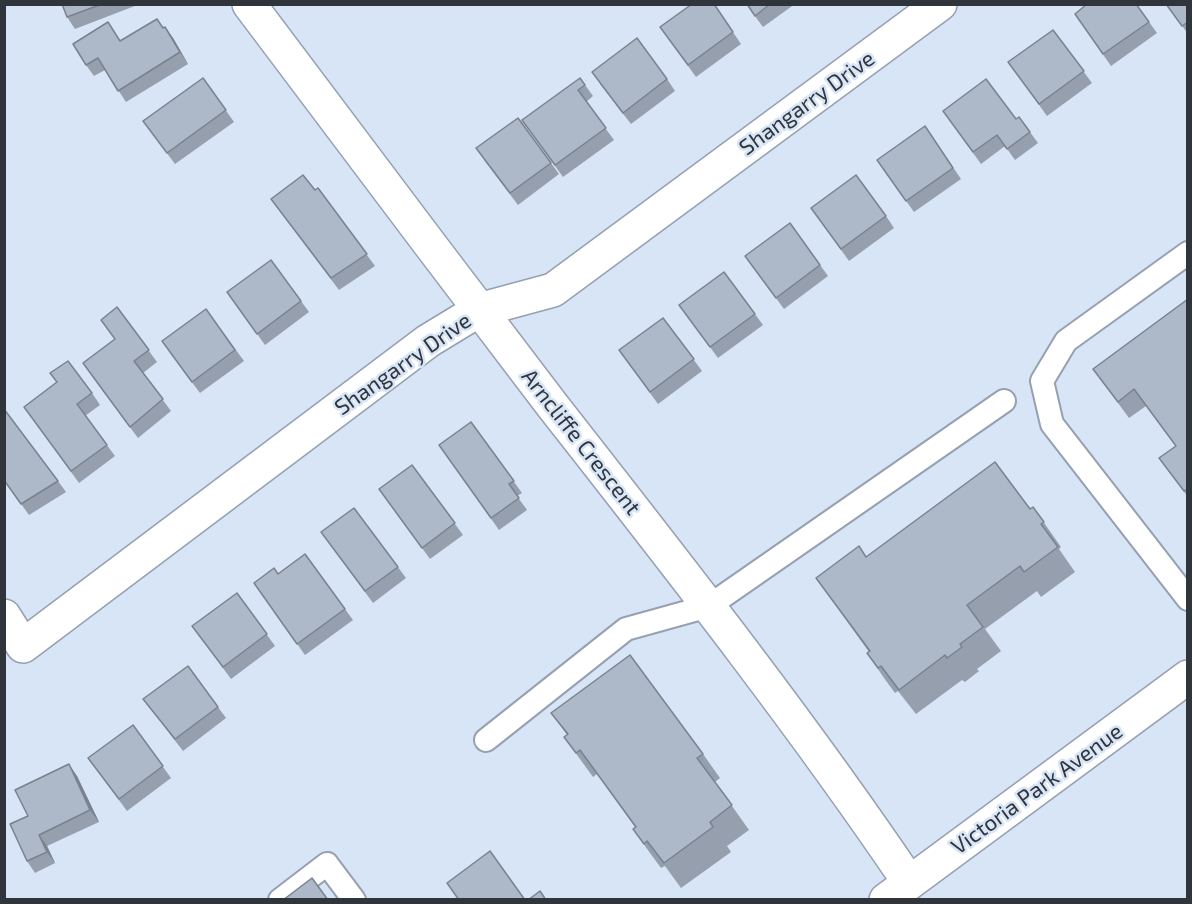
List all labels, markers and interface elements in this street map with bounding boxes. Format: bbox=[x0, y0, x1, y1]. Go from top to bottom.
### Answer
street label: Shangarry Drive bbox=[734, 45, 880, 161]
street label: Shangarry Drive bbox=[330, 307, 476, 421]
street label: Arncliffe Crescent bbox=[516, 364, 646, 520]
street label: Victoria Park Avenue bbox=[946, 718, 1128, 860]

